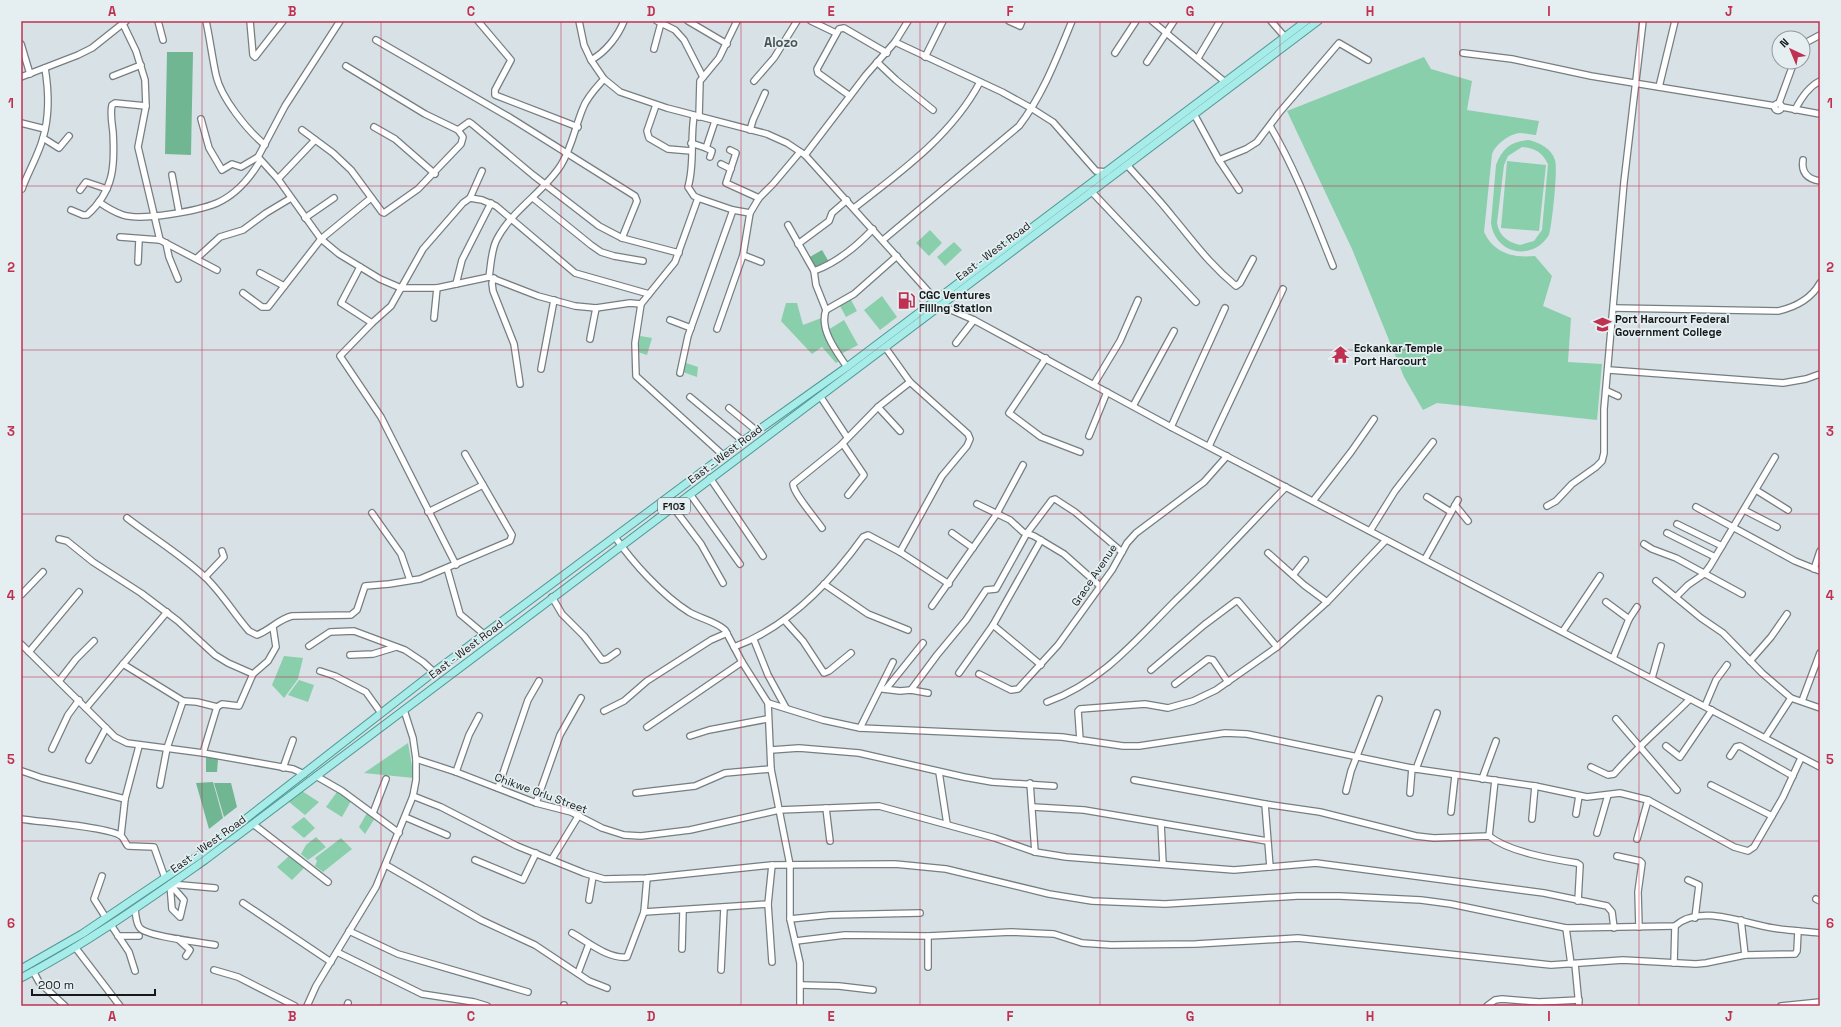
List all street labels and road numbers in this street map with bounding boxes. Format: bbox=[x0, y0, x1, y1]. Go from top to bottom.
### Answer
street label: East - West Road bbox=[953, 218, 1033, 284]
street label: East - West Road bbox=[685, 421, 765, 487]
road number: F103 bbox=[658, 498, 690, 514]
street label: Grace Avenue bbox=[1068, 541, 1120, 609]
street label: East - West Road bbox=[426, 616, 506, 682]
street label: Chikwe Orlu Street bbox=[493, 770, 589, 816]
street label: East - West Road bbox=[168, 812, 248, 876]

